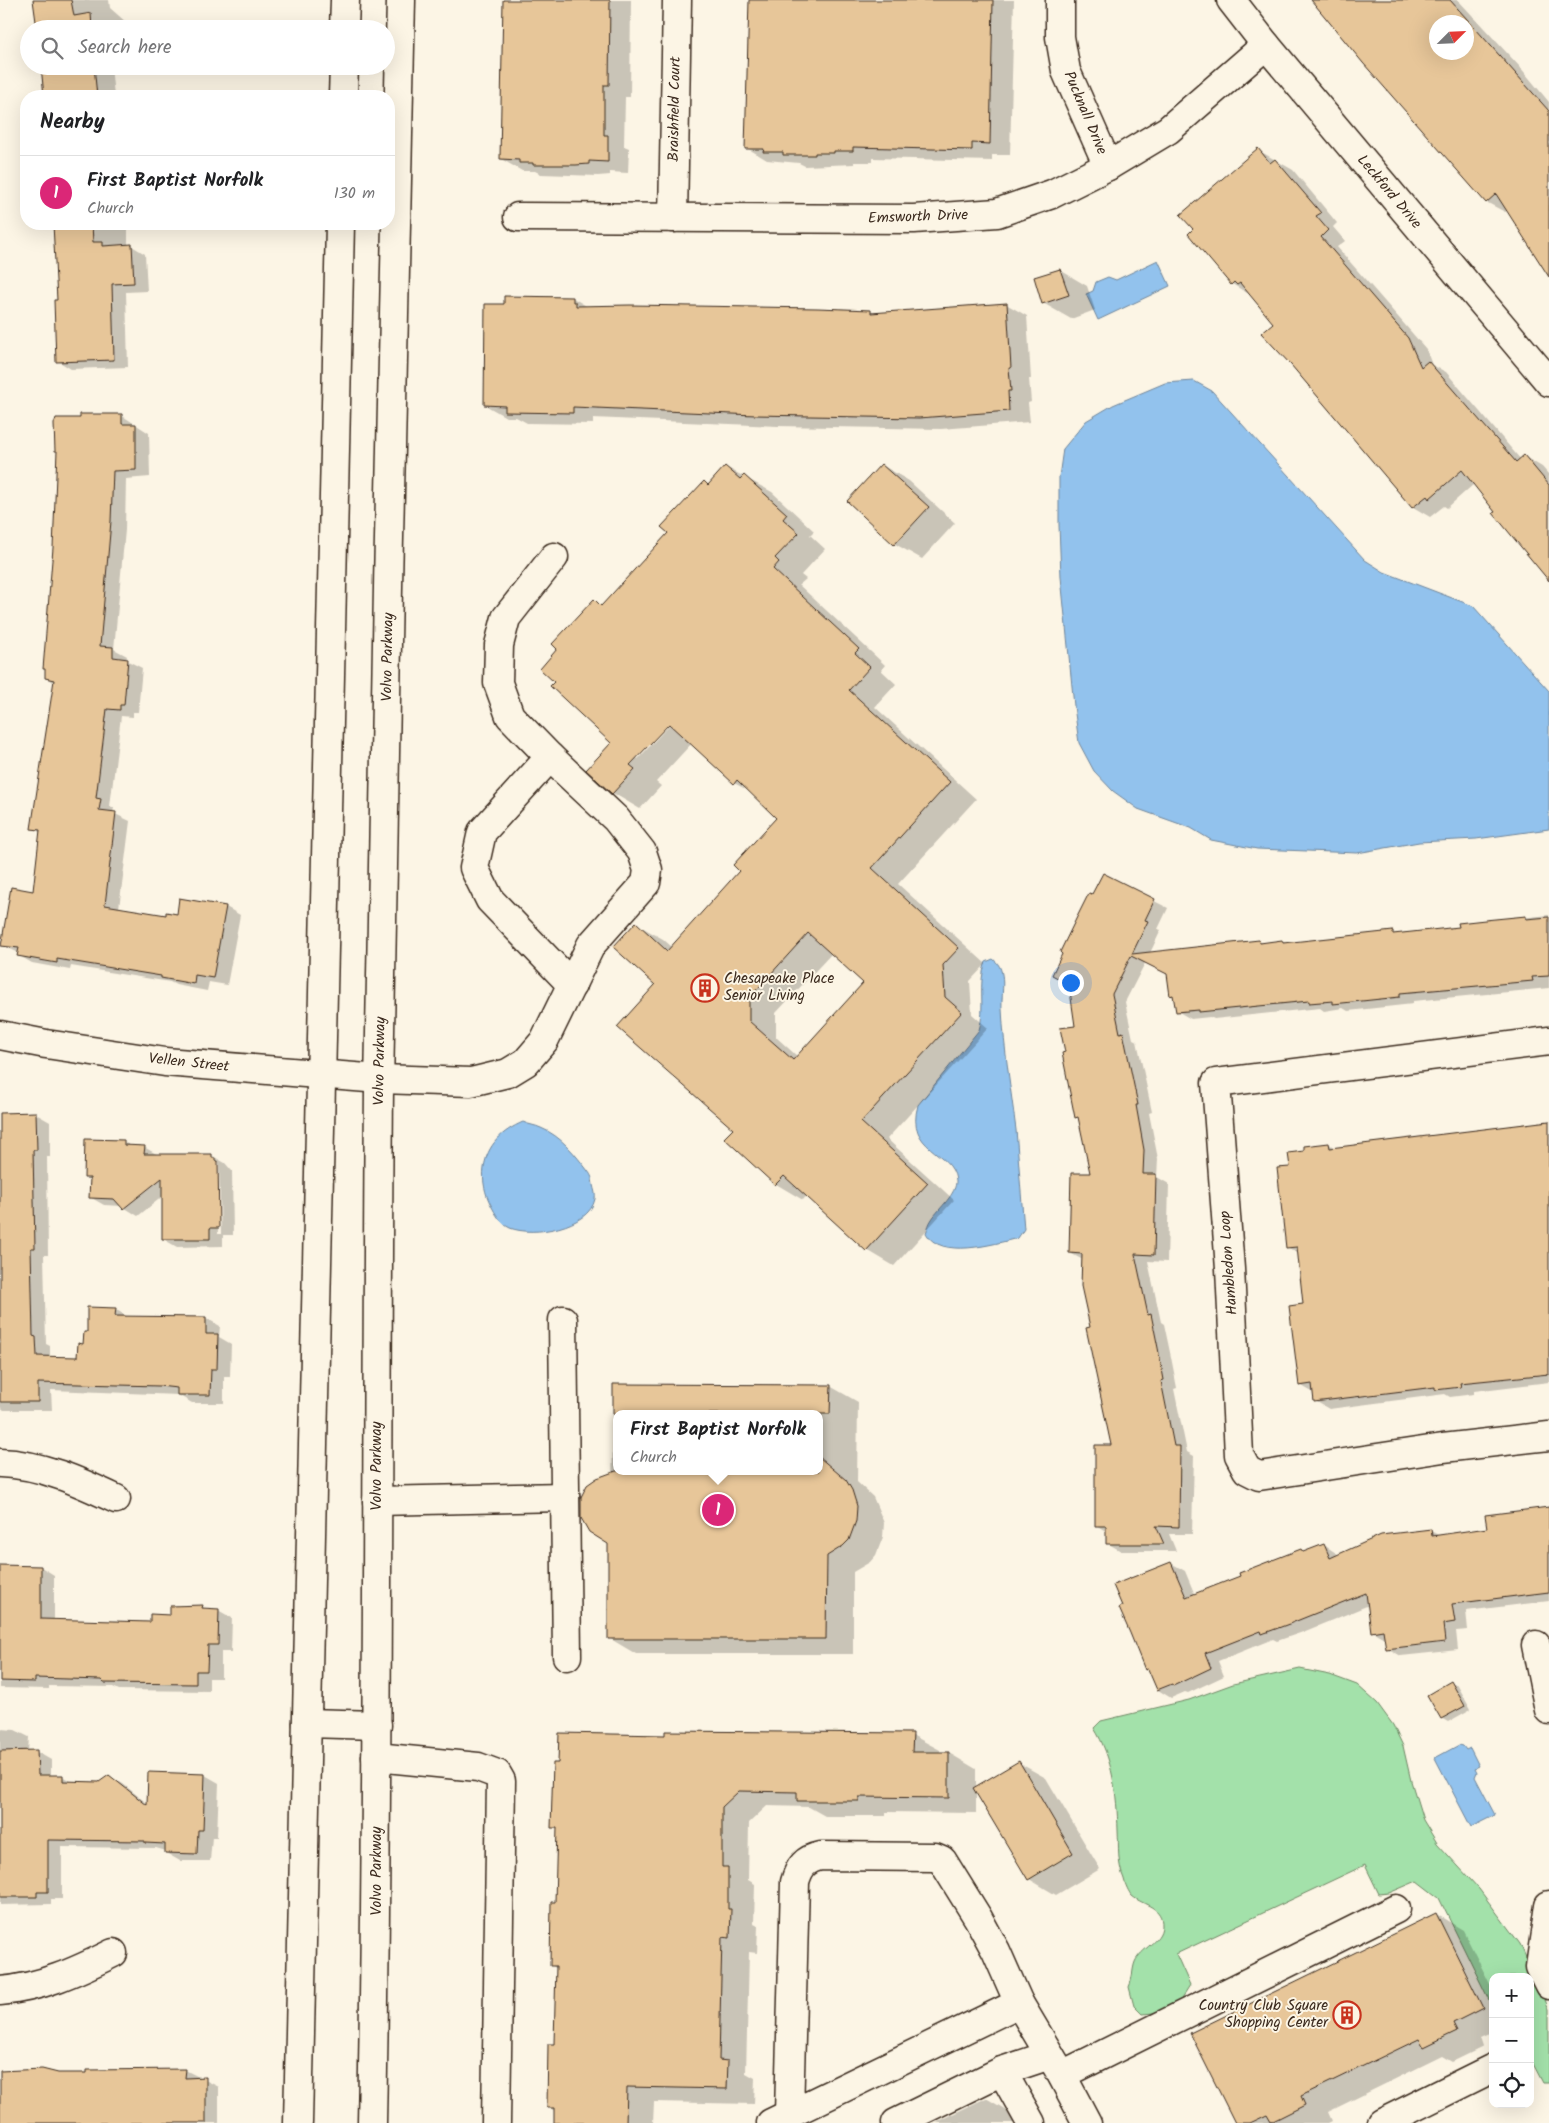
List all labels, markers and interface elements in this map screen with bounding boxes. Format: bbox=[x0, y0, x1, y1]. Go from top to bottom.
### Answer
north arrow bbox=[1429, 15, 1474, 60]
search box bbox=[20, 20, 395, 75]
text: Search here bbox=[78, 33, 172, 63]
icon: search bbox=[38, 34, 66, 62]
street label: Braishfield Court bbox=[662, 56, 688, 162]
street label: Pucknall Drive bbox=[1057, 67, 1113, 159]
text: Nearby bbox=[40, 106, 105, 139]
street label: Leckford Drive bbox=[1351, 149, 1428, 235]
text: First Baptist Norfolk bbox=[87, 166, 263, 196]
text: 1 bbox=[54, 181, 58, 206]
text: 130 m bbox=[334, 181, 375, 206]
text: Church bbox=[87, 196, 134, 221]
street label: Emsworth Drive bbox=[868, 203, 969, 231]
street label: Volvo Parkway bbox=[375, 611, 401, 702]
place label: Chesapeake Place Senior Living bbox=[724, 967, 834, 1008]
your location bbox=[1058, 970, 1084, 996]
building icon: Chesapeake Place Senior Living bbox=[690, 973, 720, 1003]
street label: Volvo Parkway bbox=[367, 1015, 393, 1106]
street label: Vellen Street bbox=[148, 1047, 231, 1079]
street label: Hambledon Loop bbox=[1213, 1210, 1245, 1316]
popup bbox=[613, 1410, 823, 1475]
text: First Baptist Norfolk bbox=[630, 1415, 806, 1445]
street label: Volvo Parkway bbox=[365, 1421, 389, 1510]
text: Church bbox=[630, 1445, 677, 1470]
pin: 1 bbox=[702, 1491, 734, 1529]
street label: Volvo Parkway bbox=[365, 1826, 389, 1915]
map controls bbox=[1489, 1973, 1534, 2108]
button: + bbox=[1489, 1973, 1534, 2018]
place label: Country Club Square Shopping Center bbox=[1198, 1994, 1329, 2035]
building icon: Country Club Square Shopping Center bbox=[1332, 2000, 1362, 2030]
button: − bbox=[1489, 2018, 1534, 2063]
button: locate bbox=[1489, 2063, 1534, 2108]

